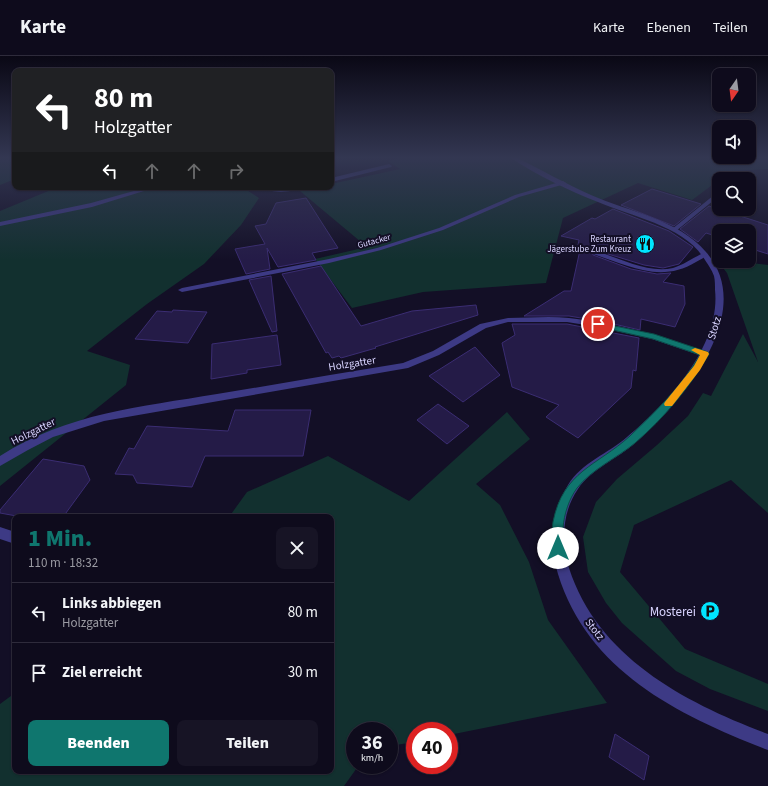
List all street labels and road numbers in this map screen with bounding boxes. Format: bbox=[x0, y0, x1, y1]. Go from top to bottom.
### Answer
street label: Gutacker bbox=[356, 231, 393, 252]
street label: Stotz bbox=[704, 314, 725, 342]
street label: Holzgatter bbox=[327, 352, 377, 375]
street label: Holzgatter bbox=[9, 414, 58, 449]
street label: Stotz bbox=[582, 615, 608, 643]

